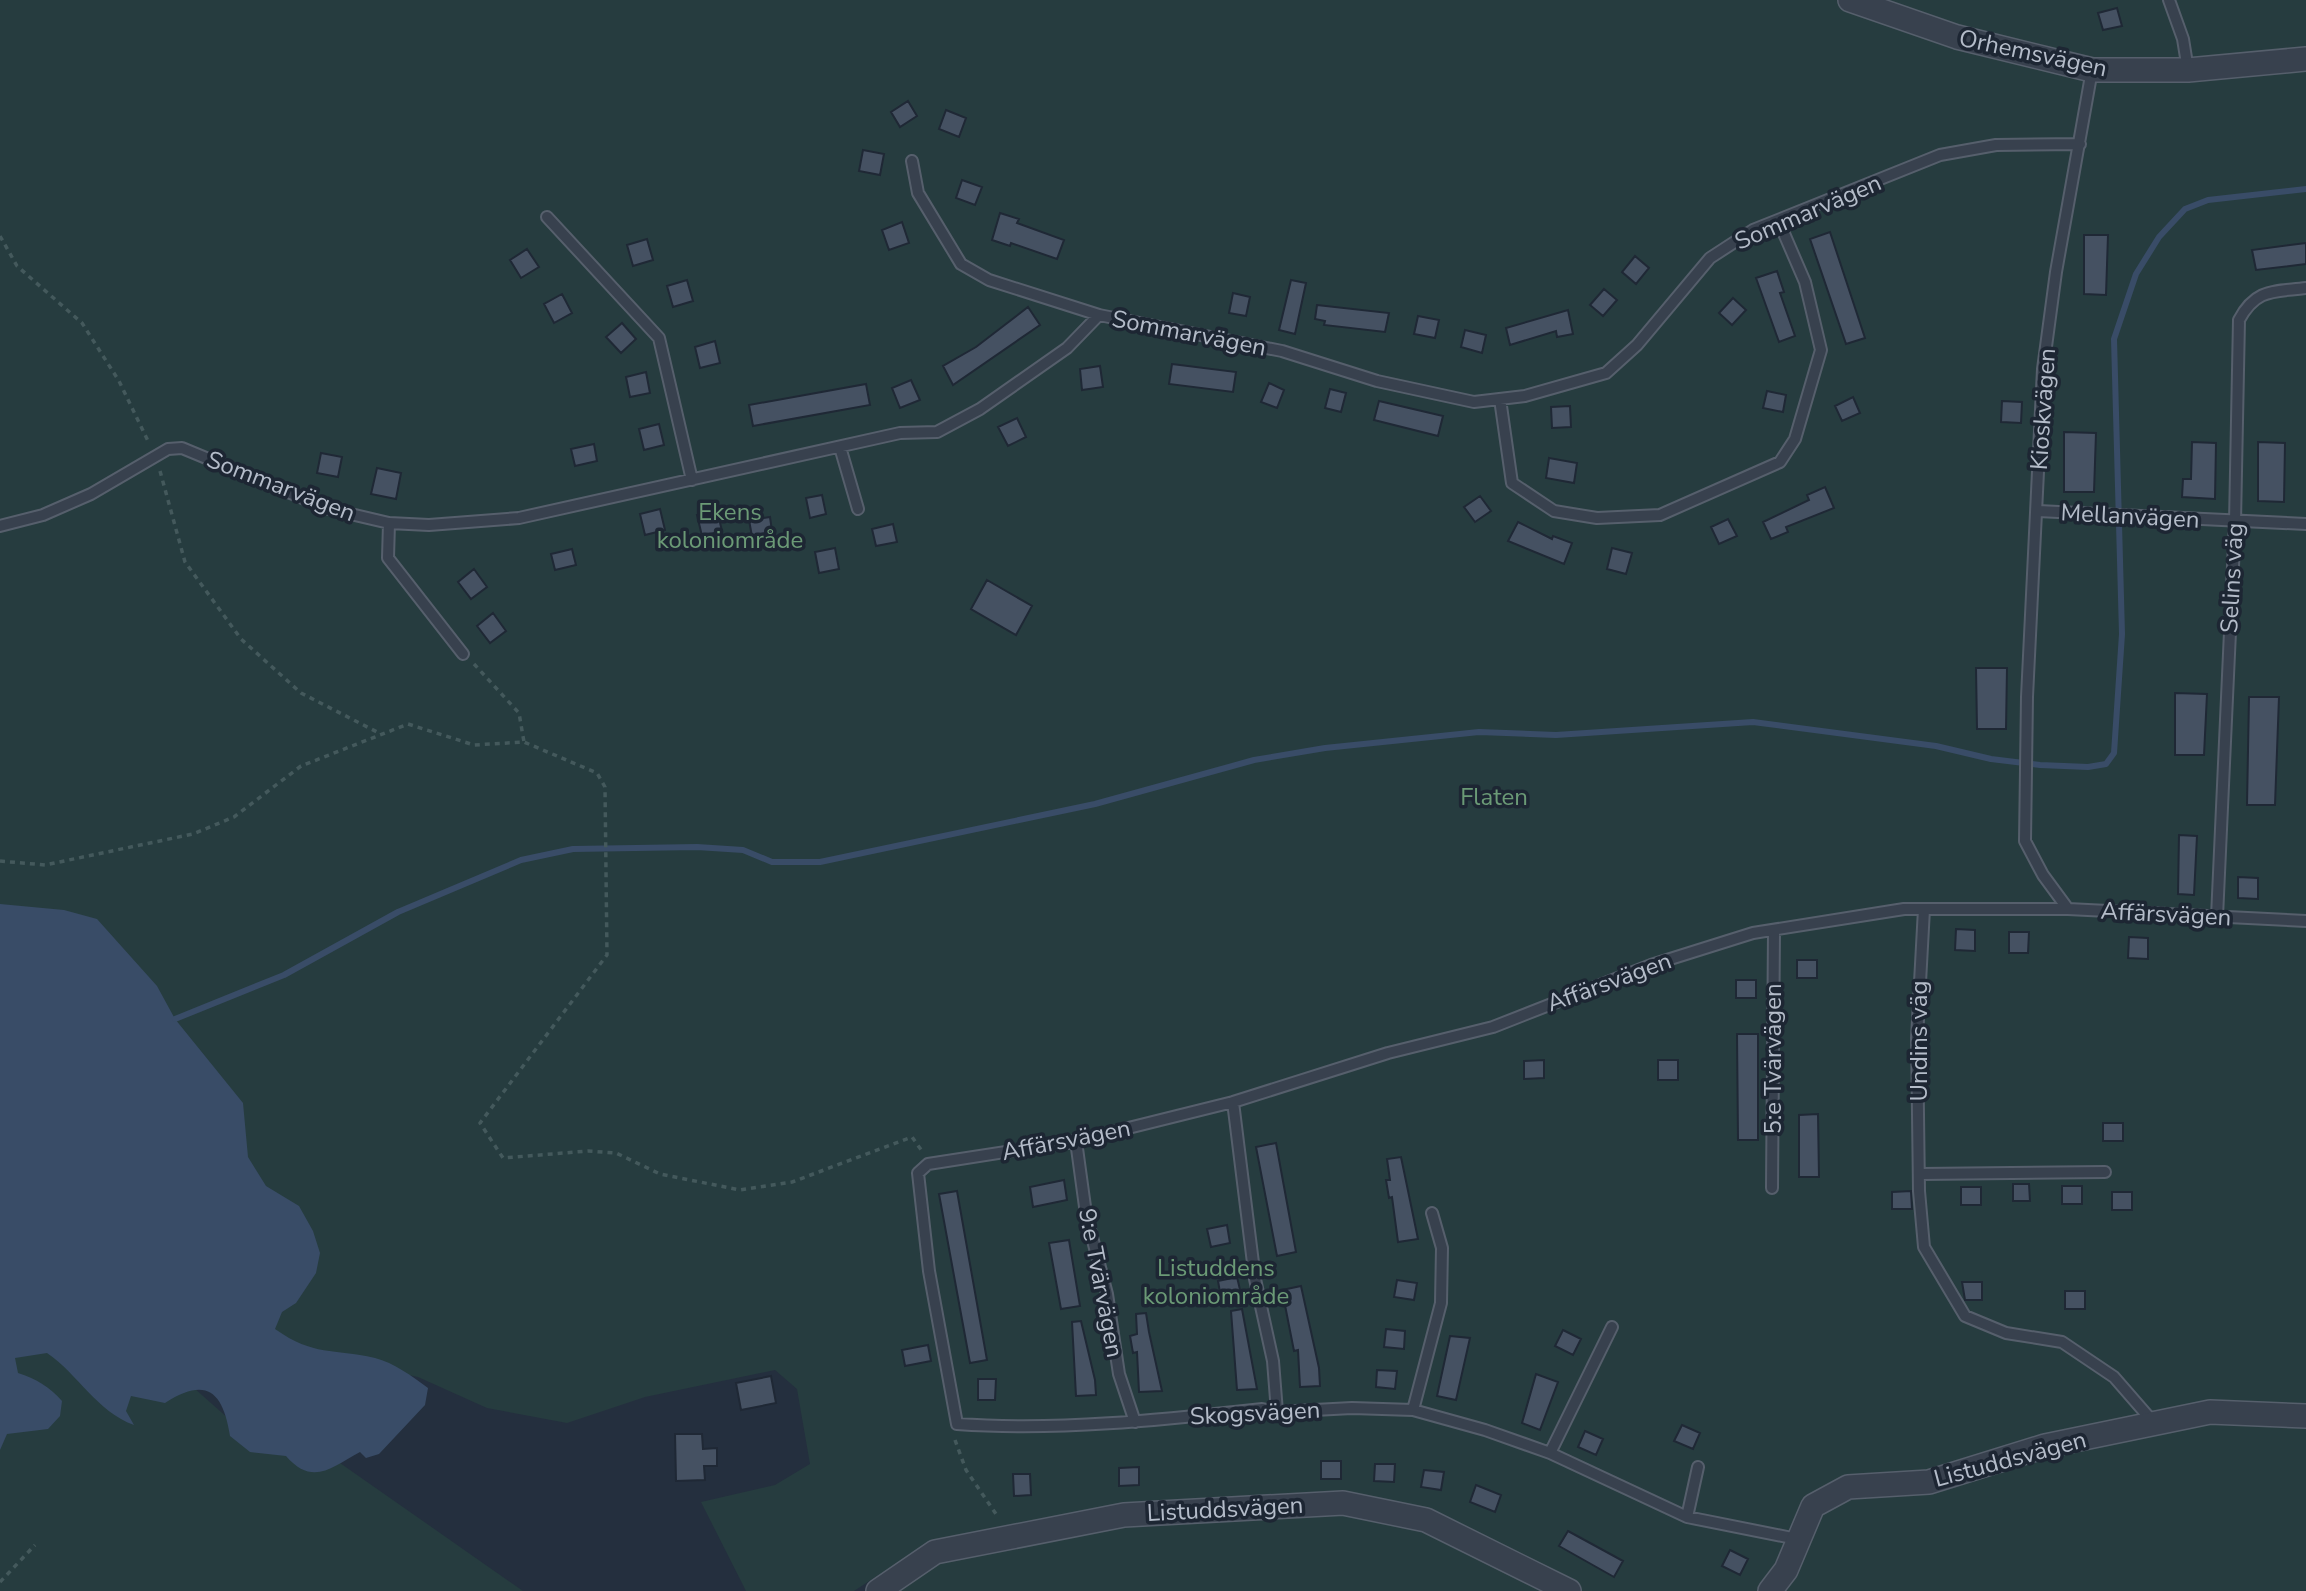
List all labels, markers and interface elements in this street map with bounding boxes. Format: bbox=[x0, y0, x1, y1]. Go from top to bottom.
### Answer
street label: Orhemsvägen bbox=[1956, 22, 2110, 84]
street label: Sommarvägen bbox=[1730, 167, 1886, 257]
street label: Sommarvägen bbox=[1109, 302, 1269, 364]
street label: Kioskvägen bbox=[2023, 347, 2063, 471]
street label: Sommarvägen bbox=[202, 443, 360, 529]
park label: Ekens koloniområde bbox=[657, 496, 803, 556]
street label: Mellanvägen bbox=[2060, 496, 2200, 536]
street label: Selins väg bbox=[2213, 522, 2251, 634]
park label: Flaten bbox=[1460, 781, 1528, 813]
street label: Affärsvägen bbox=[2100, 895, 2232, 933]
street label: Affärsvägen bbox=[1542, 945, 1676, 1019]
street label: Undins väg bbox=[1903, 981, 1935, 1101]
street label: 5:e Tvärvägen bbox=[1757, 983, 1789, 1135]
street label: Affärsvägen bbox=[999, 1112, 1133, 1168]
street label: 9:e Tvärvägen bbox=[1071, 1206, 1131, 1360]
park label: Listuddens koloniområde bbox=[1143, 1252, 1289, 1312]
street label: Skogsvägen bbox=[1189, 1394, 1321, 1432]
street label: Listuddsvägen bbox=[1930, 1423, 2090, 1495]
street label: Listuddsvägen bbox=[1146, 1489, 1304, 1529]

